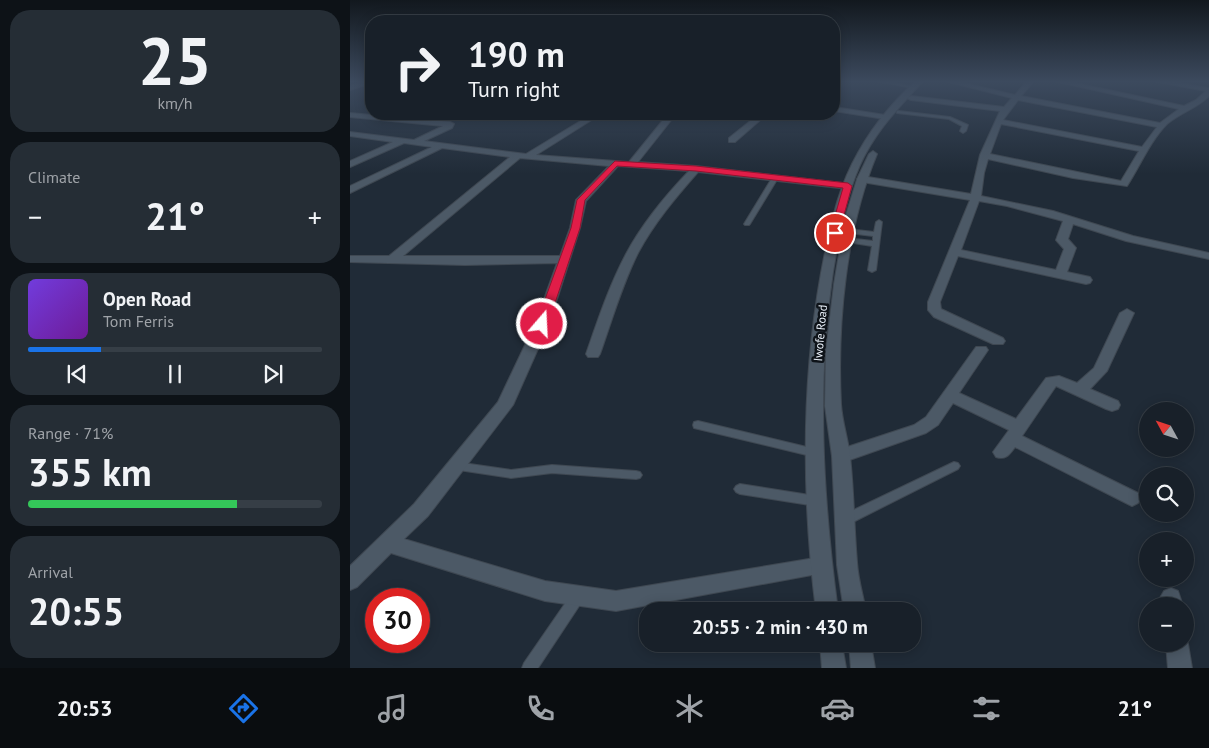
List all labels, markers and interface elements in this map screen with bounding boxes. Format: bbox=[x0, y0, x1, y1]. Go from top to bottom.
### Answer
text: 25 bbox=[138, 18, 212, 102]
text: 190 m bbox=[468, 31, 565, 77]
icon: right bbox=[385, 35, 450, 100]
text: Turn right bbox=[468, 75, 560, 103]
text: km/h bbox=[157, 93, 193, 113]
text: Climate bbox=[28, 167, 80, 187]
text: 21° bbox=[145, 191, 205, 240]
text: − bbox=[28, 198, 42, 235]
text: + bbox=[308, 198, 322, 235]
pin bbox=[814, 212, 856, 254]
icon: arrive bbox=[821, 219, 849, 247]
text: Open Road bbox=[103, 287, 191, 311]
position arrow bbox=[515, 297, 567, 349]
street label: Iwofe Road bbox=[810, 304, 830, 362]
text: Tom Ferris bbox=[103, 311, 174, 331]
icon: previous bbox=[63, 360, 91, 388]
icon: pause bbox=[161, 360, 189, 388]
icon: next bbox=[259, 360, 287, 388]
north arrow bbox=[1139, 402, 1194, 458]
map controls bbox=[1139, 402, 1194, 652]
text: Range · 71% bbox=[28, 423, 113, 443]
text: 355 km bbox=[28, 447, 152, 496]
button: search bbox=[1139, 467, 1194, 522]
button: + bbox=[1139, 532, 1194, 587]
text: Arrival bbox=[28, 562, 73, 582]
text: 20:55 bbox=[28, 586, 124, 635]
speed limit sign: 30 bbox=[365, 588, 430, 653]
button: − bbox=[1139, 597, 1194, 652]
text: 20:55 · 2 min · 430 m bbox=[692, 615, 868, 639]
icon: directions bbox=[226, 691, 261, 726]
icon: music bbox=[375, 691, 410, 726]
icon: phone bbox=[523, 691, 558, 726]
icon: climate bbox=[672, 691, 707, 726]
icon: car bbox=[820, 691, 855, 726]
icon: filters bbox=[969, 691, 1004, 726]
text: 20:53 bbox=[57, 694, 113, 722]
text: 21° bbox=[1118, 694, 1152, 722]

